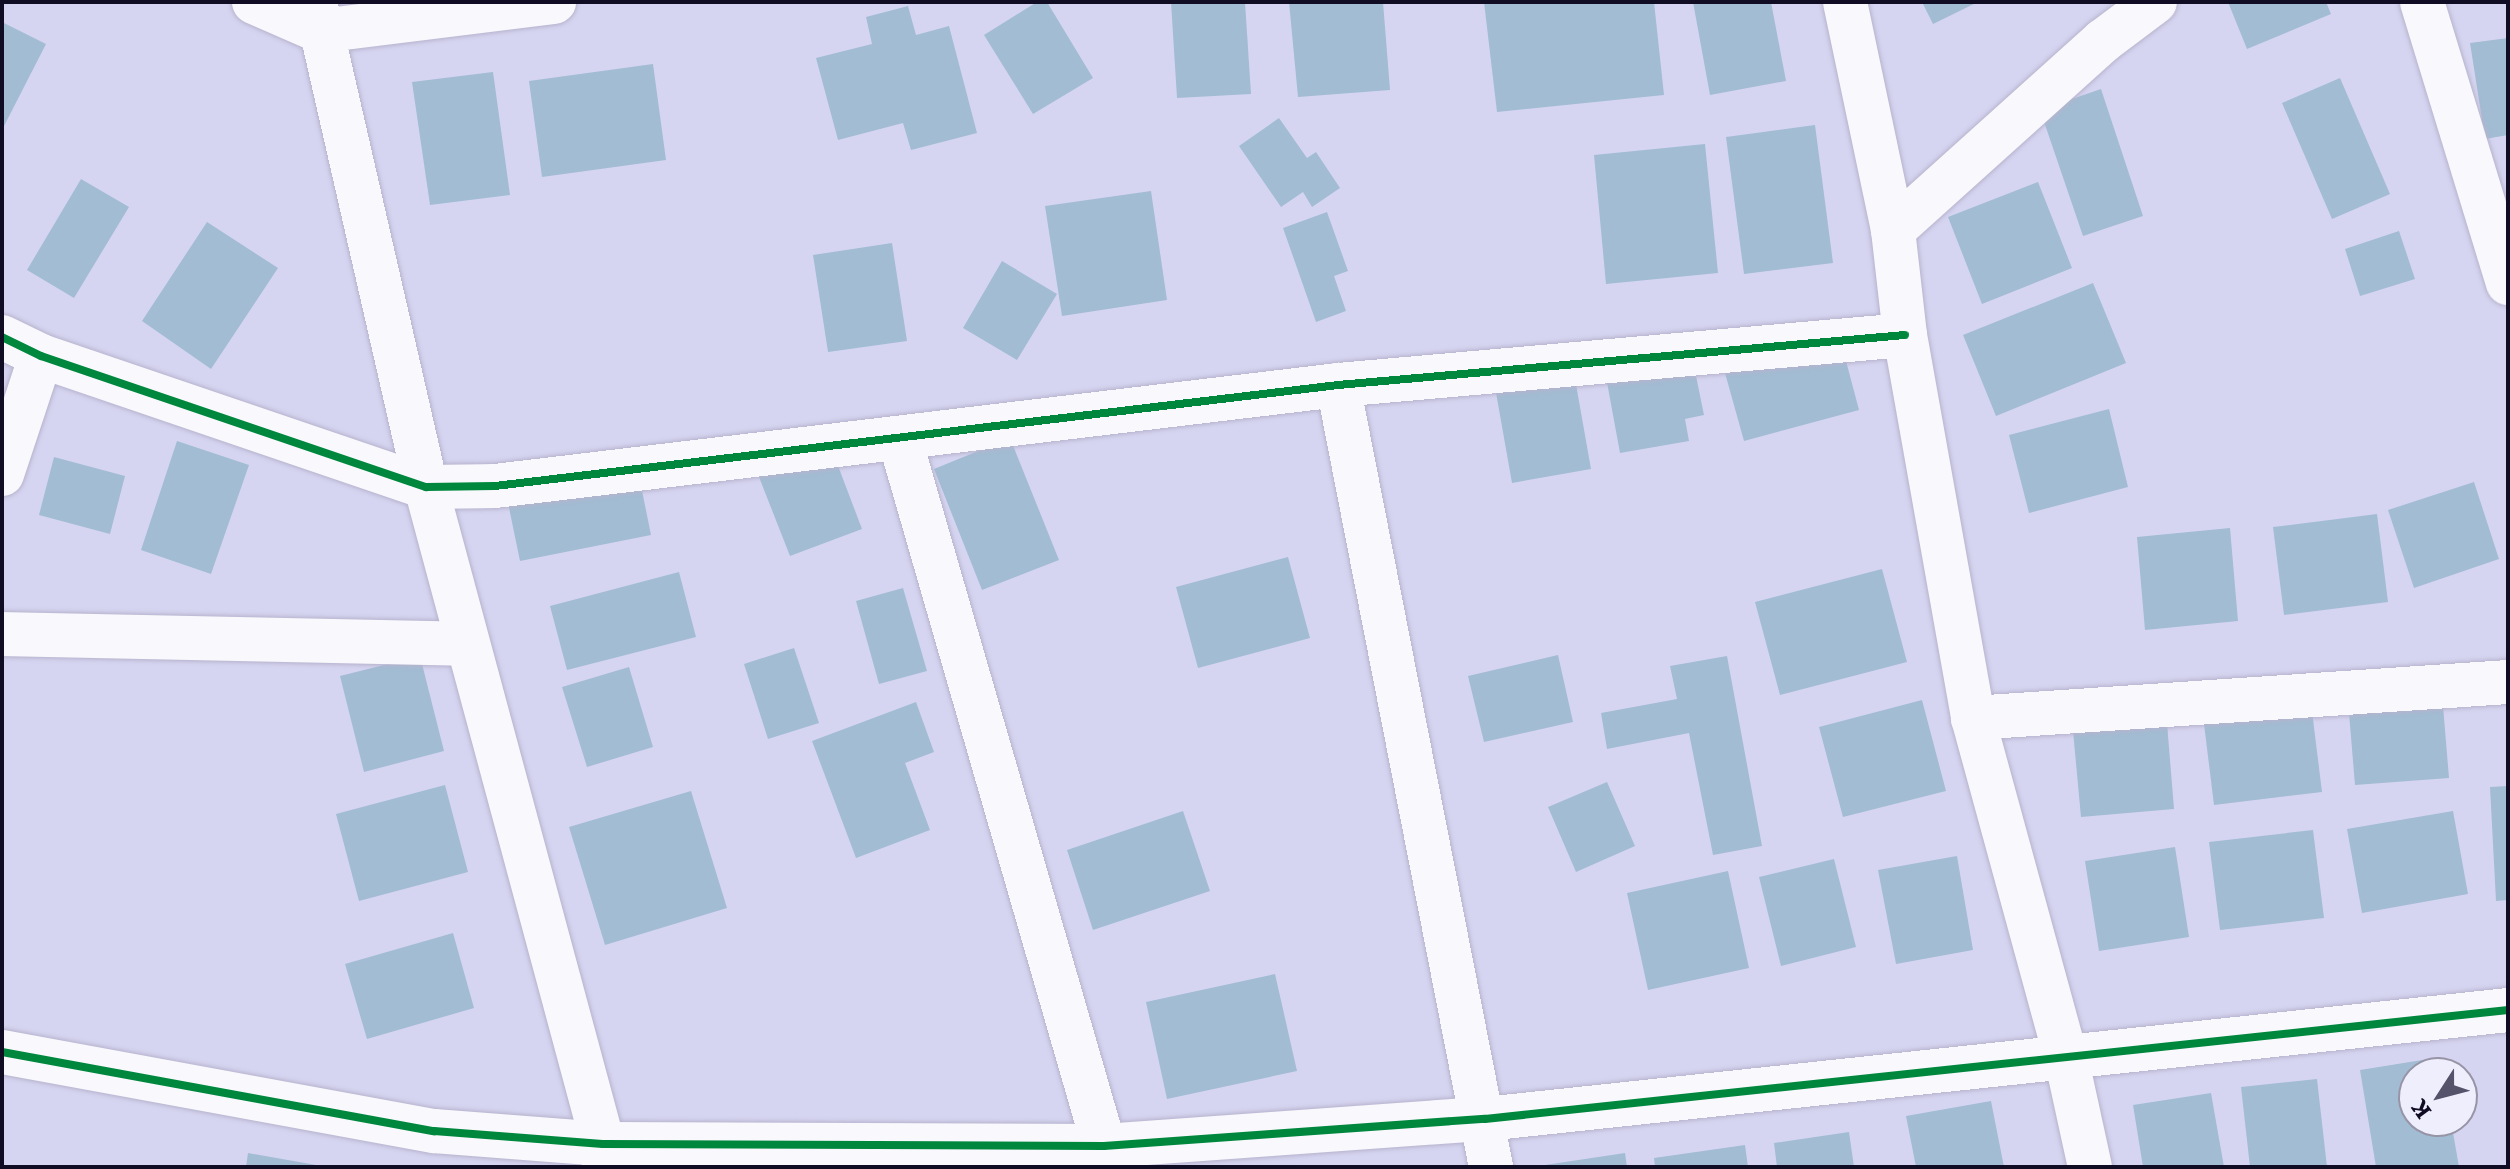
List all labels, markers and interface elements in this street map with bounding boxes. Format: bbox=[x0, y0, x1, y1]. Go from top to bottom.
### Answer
north arrow bbox=[2398, 1057, 2478, 1137]
text: K bbox=[2401, 1094, 2438, 1127]

